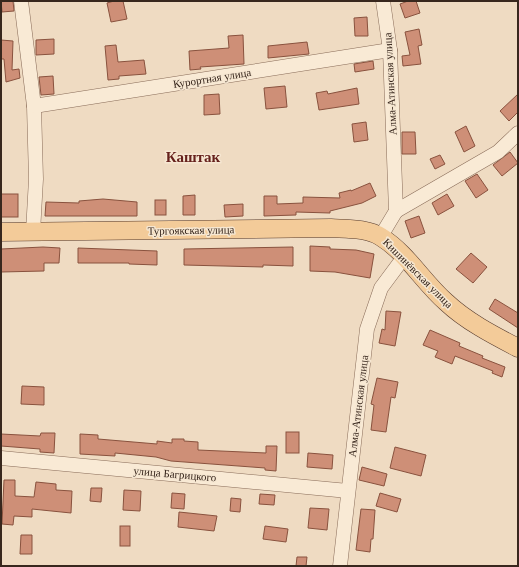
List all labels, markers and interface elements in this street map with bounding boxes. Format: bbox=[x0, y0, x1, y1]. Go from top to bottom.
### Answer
street label: Алма-Атинская улица bbox=[381, 32, 399, 136]
street label: Курортная улица bbox=[172, 66, 252, 90]
district label: Каштак bbox=[166, 149, 221, 165]
street label: Тургоякская улица bbox=[148, 223, 235, 237]
street label: Кишинёвская улица bbox=[381, 236, 455, 310]
street label: Алма-Атинская улица bbox=[346, 354, 370, 458]
street label: улица Багрицкого bbox=[133, 464, 217, 484]

